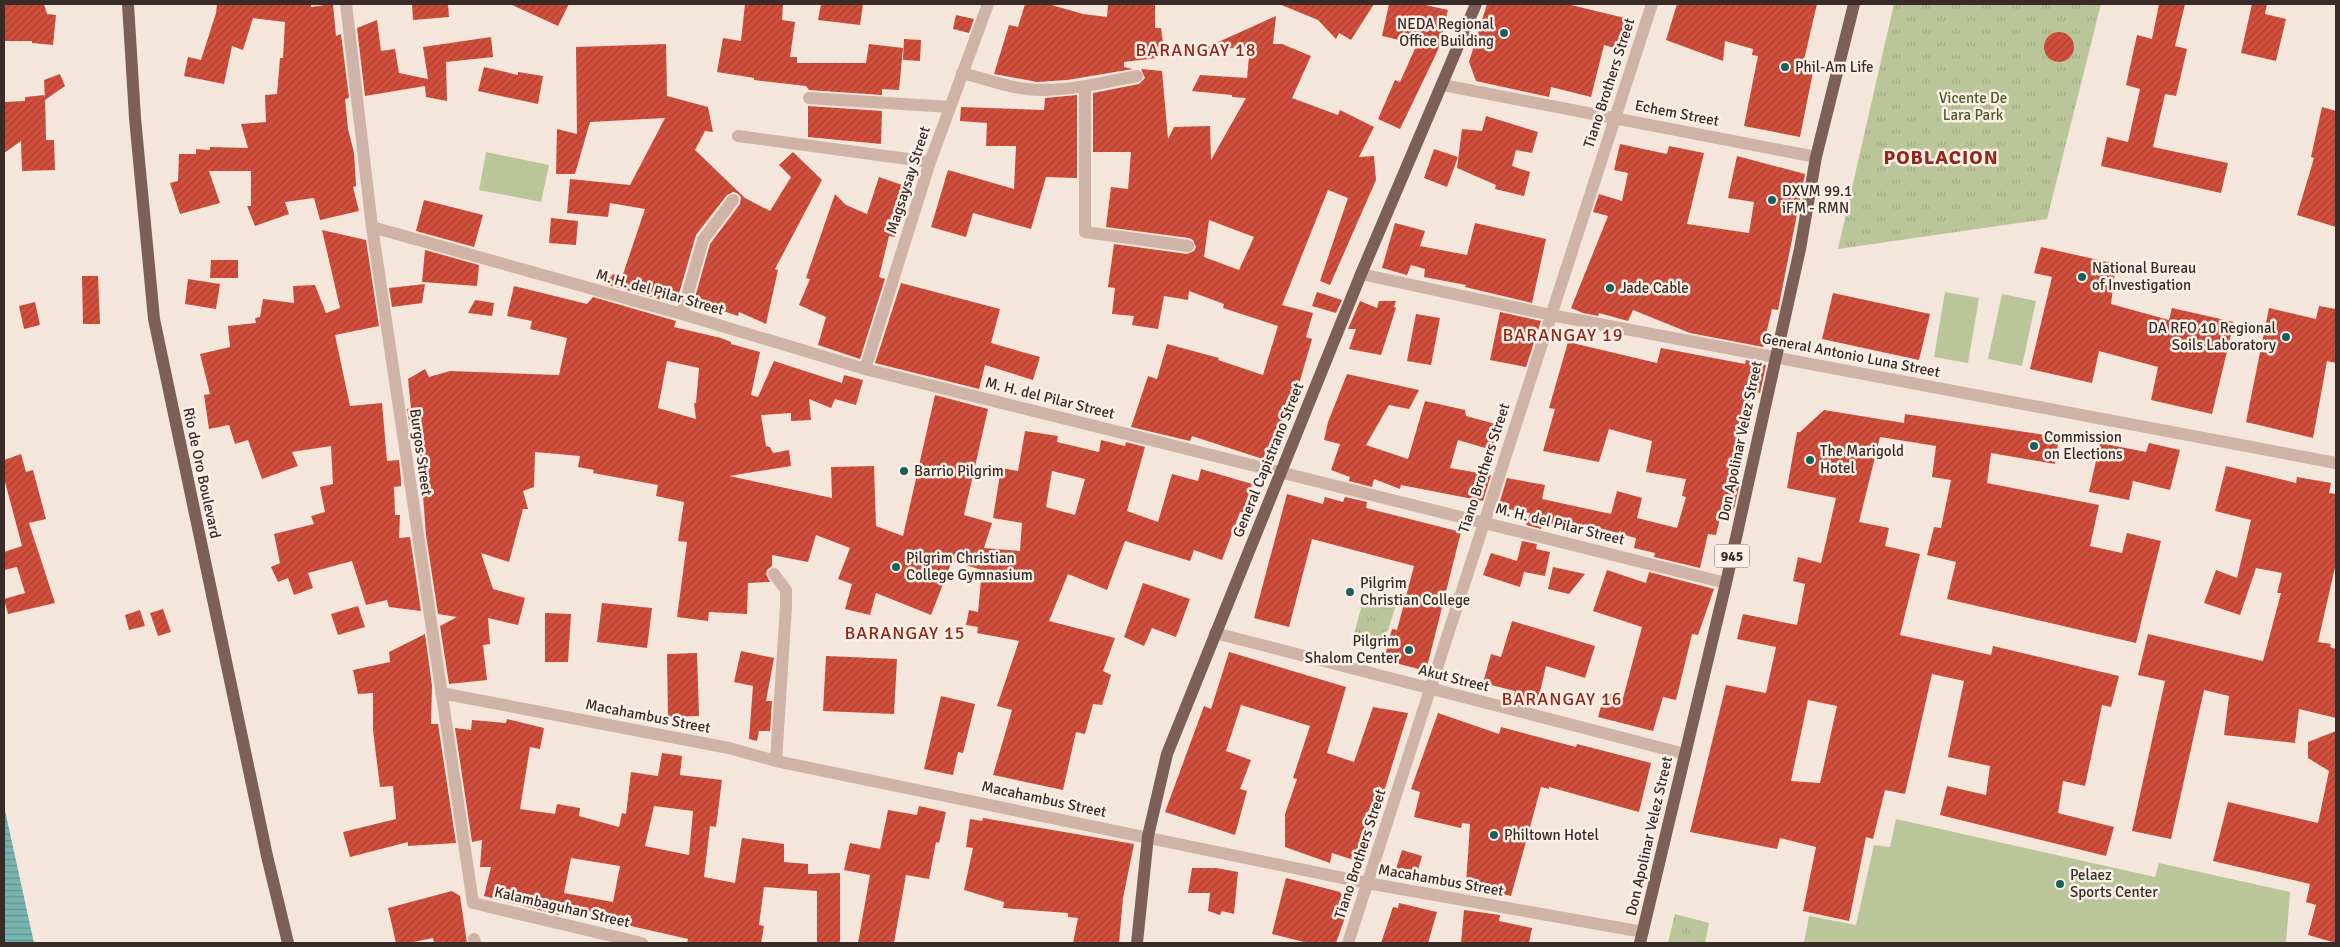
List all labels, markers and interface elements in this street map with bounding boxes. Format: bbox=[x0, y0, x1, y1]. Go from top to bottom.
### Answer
place label: NEDA Regional Office Building bbox=[1397, 15, 1494, 50]
street label: Tiano Brothers Street bbox=[1580, 16, 1638, 150]
marker: NEDA Regional Office Building bbox=[1498, 27, 1510, 39]
district label: BARANGAY 18 bbox=[1135, 39, 1257, 61]
place label: Phil-Am Life bbox=[1795, 58, 1874, 76]
marker: Phil-Am Life bbox=[1779, 61, 1791, 73]
park label: Vicente De Lara Park bbox=[1939, 89, 2007, 124]
street label: Echem Street bbox=[1633, 96, 1721, 130]
street label: Magsaysay Street bbox=[882, 124, 934, 236]
district label: POBLACION bbox=[1883, 145, 1999, 170]
place label: DXVM 99.1 iFM - RMN bbox=[1782, 182, 1852, 217]
marker: DXVM 99.1 iFM - RMN bbox=[1766, 194, 1778, 206]
place label: National Bureau of Investigation bbox=[2092, 259, 2196, 294]
street label: M. H. del Pilar Street bbox=[594, 265, 726, 319]
marker: National Bureau of Investigation bbox=[2076, 271, 2088, 283]
place label: Jade Cable bbox=[1620, 279, 1689, 297]
marker: Jade Cable bbox=[1604, 282, 1616, 294]
place label: DA RFO 10 Regional Soils Laboratory bbox=[2148, 319, 2276, 354]
district label: BARANGAY 19 bbox=[1502, 324, 1624, 346]
street label: General Antonio Luna Street bbox=[1760, 329, 1942, 381]
marker: DA RFO 10 Regional Soils Laboratory bbox=[2280, 331, 2292, 343]
street label: Don Apolinar Velez Street bbox=[1714, 359, 1766, 523]
street label: M. H. del Pilar Street bbox=[984, 373, 1116, 423]
street label: General Capistrano Street bbox=[1229, 380, 1307, 540]
street label: Tiano Brothers Street bbox=[1455, 401, 1513, 535]
street label: Rio de Oro Boulevard bbox=[179, 406, 225, 540]
street label: Burgos Street bbox=[406, 408, 436, 496]
place label: Commission on Elections bbox=[2044, 428, 2123, 463]
marker: Commission on Elections bbox=[2028, 440, 2040, 452]
place label: The Marigold Hotel bbox=[1820, 442, 1904, 477]
marker: The Marigold Hotel bbox=[1804, 454, 1816, 466]
place label: Barrio Pilgrim bbox=[914, 462, 1004, 480]
marker: Barrio Pilgrim bbox=[898, 465, 910, 477]
street label: M. H. del Pilar Street bbox=[1494, 499, 1626, 549]
road number: 945 bbox=[1714, 544, 1750, 568]
place label: Pilgrim Christian College Gymnasium bbox=[906, 549, 1033, 584]
marker: Pilgrim Christian College Gymnasium bbox=[890, 561, 902, 573]
place label: Pilgrim Christian College bbox=[1360, 574, 1470, 609]
marker: Pilgrim Christian College bbox=[1344, 586, 1356, 598]
district label: BARANGAY 15 bbox=[844, 622, 966, 644]
place label: Pilgrim Shalom Center bbox=[1305, 632, 1399, 667]
marker: Pilgrim Shalom Center bbox=[1403, 644, 1415, 656]
street label: Akut Street bbox=[1417, 661, 1491, 695]
district label: BARANGAY 16 bbox=[1501, 688, 1623, 710]
street label: Macahambus Street bbox=[584, 695, 712, 737]
street label: Don Apolinar Velez Street bbox=[1622, 754, 1676, 918]
street label: Macahambus Street bbox=[980, 777, 1108, 821]
street label: Tiano Brothers Street bbox=[1331, 787, 1389, 921]
place label: Philtown Hotel bbox=[1504, 826, 1599, 844]
marker: Philtown Hotel bbox=[1488, 829, 1500, 841]
street label: Macahambus Street bbox=[1377, 860, 1505, 900]
place label: Pelaez Sports Center bbox=[2070, 866, 2158, 901]
marker: Pelaez Sports Center bbox=[2054, 878, 2066, 890]
street label: Kalambaguhan Street bbox=[493, 883, 631, 931]

